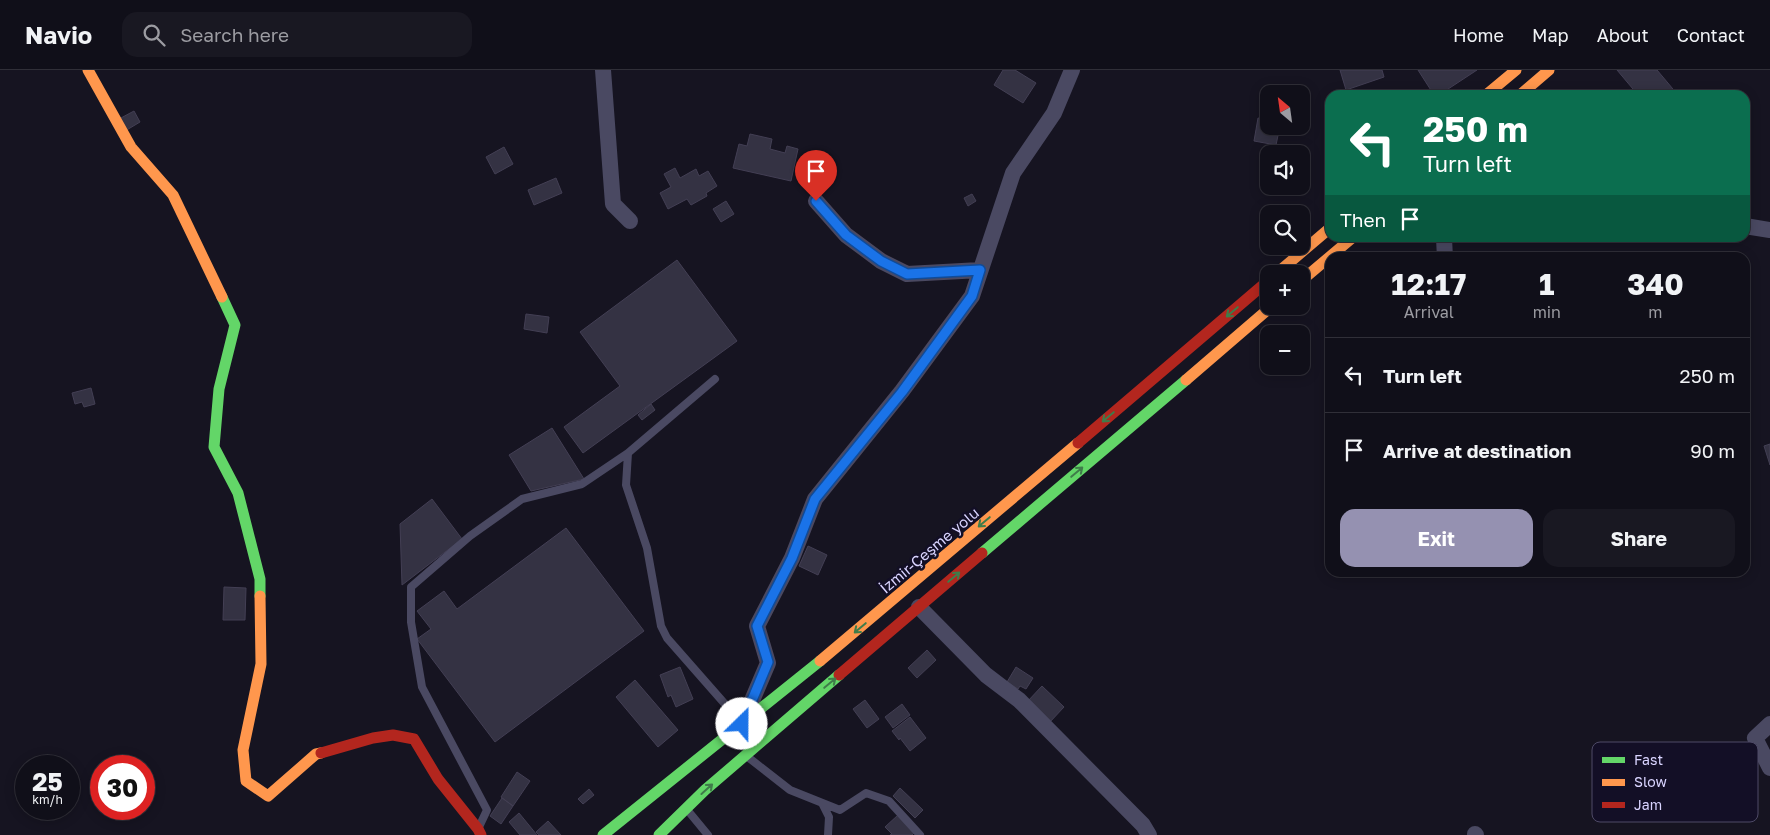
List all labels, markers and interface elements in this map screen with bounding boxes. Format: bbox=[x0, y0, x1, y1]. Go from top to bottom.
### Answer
search box bbox=[122, 12, 472, 57]
text: Navio bbox=[25, 20, 92, 49]
icon: search bbox=[140, 21, 168, 49]
text: Search here bbox=[180, 23, 289, 46]
text: Home bbox=[1453, 24, 1504, 46]
text: Map bbox=[1532, 24, 1569, 46]
text: About bbox=[1597, 24, 1649, 46]
text: Contact bbox=[1677, 24, 1745, 46]
north arrow bbox=[1260, 85, 1310, 135]
map controls bbox=[1260, 85, 1310, 375]
text: 250 m bbox=[1423, 108, 1528, 150]
icon: left bbox=[1340, 110, 1405, 175]
button: sound bbox=[1260, 145, 1310, 195]
pin bbox=[795, 150, 837, 201]
text: Turn left bbox=[1423, 150, 1512, 177]
icon: arrive bbox=[802, 157, 830, 185]
button: search bbox=[1260, 205, 1310, 255]
icon: arrive bbox=[1396, 205, 1424, 233]
text: Then bbox=[1340, 208, 1386, 231]
button: + bbox=[1260, 265, 1310, 315]
text: 12:17 bbox=[1391, 266, 1466, 302]
text: 1 bbox=[1539, 266, 1555, 302]
text: 340 bbox=[1627, 266, 1684, 302]
text: Arrival bbox=[1404, 302, 1454, 322]
text: min bbox=[1533, 302, 1561, 322]
text: m bbox=[1648, 302, 1663, 322]
one-way arrow bbox=[1225, 306, 1238, 317]
button: − bbox=[1260, 325, 1310, 375]
icon: left bbox=[1340, 361, 1368, 389]
text: Turn left bbox=[1383, 364, 1462, 387]
text: 250 m bbox=[1680, 364, 1735, 387]
one-way arrow bbox=[1102, 411, 1115, 422]
icon: arrive bbox=[1340, 436, 1368, 464]
text: Arrive at destination bbox=[1383, 439, 1571, 462]
text: 90 m bbox=[1690, 439, 1735, 462]
one-way arrow bbox=[1071, 466, 1084, 478]
street label: İzmir-Çeşme yolu bbox=[876, 503, 982, 597]
button: Exit bbox=[1340, 509, 1533, 567]
button: Share bbox=[1543, 509, 1735, 567]
one-way arrow bbox=[978, 517, 991, 528]
one-way arrow bbox=[947, 572, 960, 583]
one-way arrow bbox=[854, 622, 867, 633]
one-way arrow bbox=[824, 678, 837, 689]
position arrow bbox=[715, 697, 767, 749]
legend bbox=[1592, 742, 1758, 822]
text: Fast bbox=[1634, 751, 1663, 768]
speed limit sign: 30 bbox=[90, 755, 155, 820]
text: 25 bbox=[32, 766, 63, 797]
text: Slow bbox=[1634, 773, 1667, 790]
one-way arrow bbox=[700, 783, 713, 794]
text: km/h bbox=[32, 792, 63, 807]
text: Jam bbox=[1634, 796, 1662, 813]

